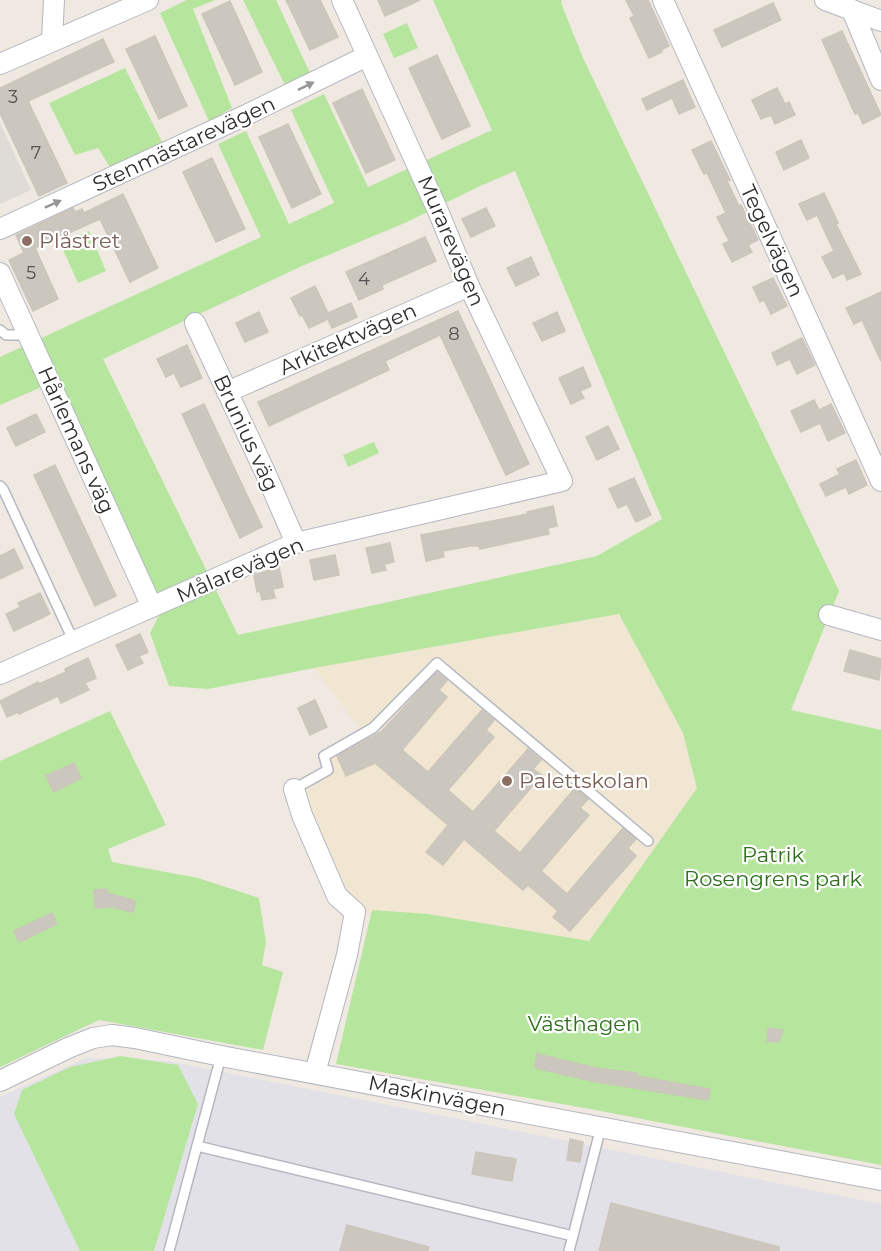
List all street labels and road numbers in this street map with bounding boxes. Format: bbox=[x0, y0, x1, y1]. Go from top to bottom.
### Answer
street label: Stenmästarevägen bbox=[89, 90, 279, 197]
street label: Murarevägen bbox=[413, 172, 490, 310]
street label: Tegelvägen bbox=[736, 181, 809, 301]
street label: Arkitektvägen bbox=[275, 297, 420, 380]
street label: Hårlemans väg bbox=[33, 362, 120, 517]
street label: Brunius väg bbox=[209, 370, 284, 495]
street label: Målarevägen bbox=[172, 532, 307, 608]
street label: Maskinvägen bbox=[366, 1070, 508, 1121]

